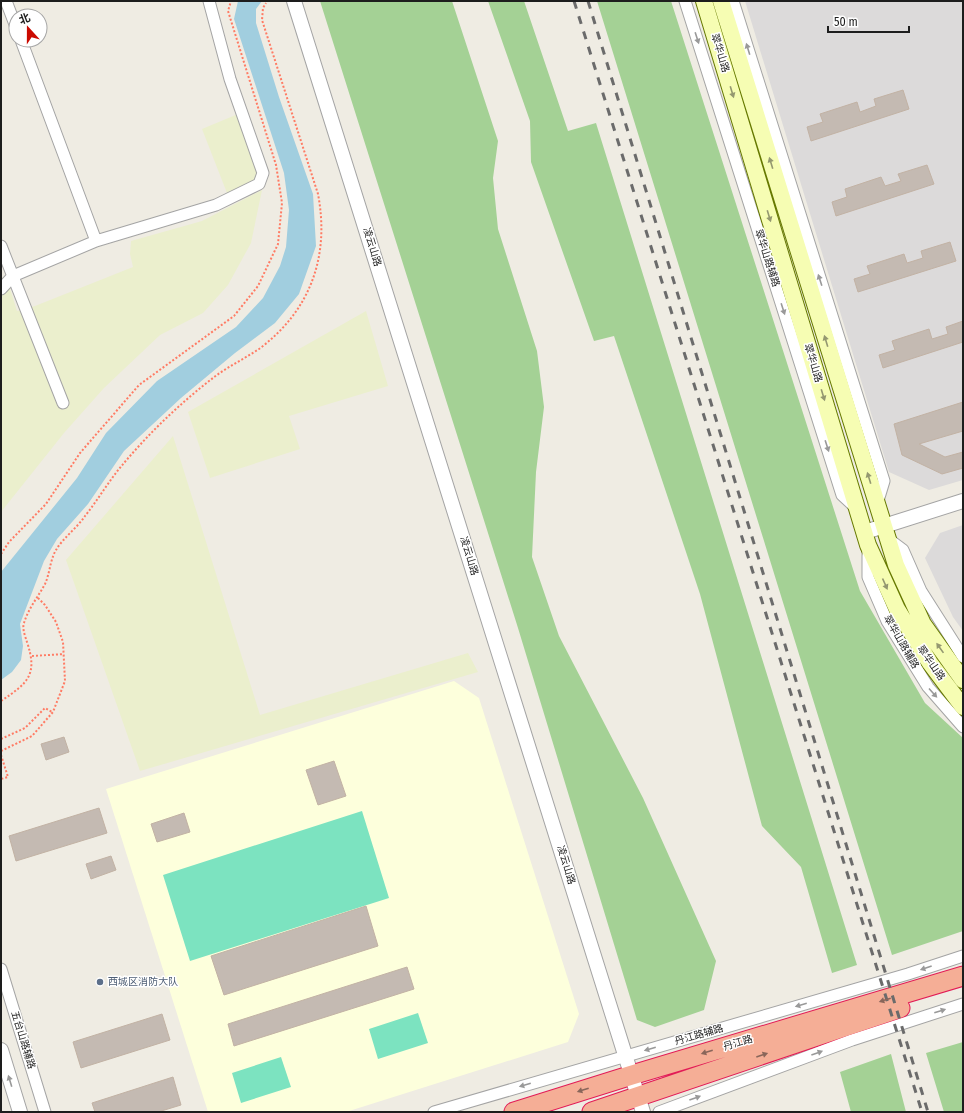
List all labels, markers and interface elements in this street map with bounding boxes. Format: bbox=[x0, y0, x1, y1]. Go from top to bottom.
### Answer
north arrow bbox=[8, 8, 48, 48]
scale bar bbox=[828, 8, 909, 34]
text: 北 bbox=[17, 11, 32, 27]
text: 50 m bbox=[834, 15, 858, 29]
street label: 翠华山路 bbox=[708, 32, 732, 74]
one-way arrow bbox=[694, 33, 700, 45]
one-way arrow bbox=[745, 43, 751, 55]
one-way arrow bbox=[729, 86, 735, 98]
one-way arrow bbox=[768, 157, 774, 169]
one-way arrow bbox=[766, 211, 772, 223]
street label: 凌云山路 bbox=[360, 226, 384, 268]
street label: 翠华山路辅路 bbox=[752, 228, 782, 288]
one-way arrow bbox=[817, 274, 823, 286]
one-way arrow bbox=[780, 303, 786, 315]
one-way arrow bbox=[823, 334, 829, 346]
street label: 翠华山路 bbox=[801, 342, 825, 384]
one-way arrow bbox=[820, 389, 826, 401]
one-way arrow bbox=[824, 441, 830, 453]
one-way arrow bbox=[866, 472, 872, 484]
street label: 凌云山路 bbox=[457, 535, 481, 577]
one-way arrow bbox=[882, 579, 888, 590]
street label: 翠华山路辅路 bbox=[881, 613, 921, 671]
street label: 翠华山路 bbox=[915, 643, 947, 683]
one-way arrow bbox=[936, 643, 944, 654]
one-way arrow bbox=[928, 687, 937, 698]
street label: 凌云山路 bbox=[554, 844, 578, 886]
one-way arrow bbox=[920, 966, 932, 972]
place label: 西城区消防大队 bbox=[108, 976, 178, 988]
marker: 西城区消防大队 bbox=[95, 977, 105, 987]
one-way arrow bbox=[879, 997, 891, 1003]
one-way arrow bbox=[795, 1002, 807, 1008]
one-way arrow bbox=[934, 1008, 946, 1014]
street label: 五台山路辅路 bbox=[8, 1010, 38, 1070]
street label: 丹江路辅路 bbox=[673, 1022, 725, 1048]
street label: 丹江路 bbox=[722, 1033, 754, 1053]
one-way arrow bbox=[643, 1046, 655, 1052]
one-way arrow bbox=[701, 1050, 713, 1056]
one-way arrow bbox=[811, 1050, 823, 1056]
one-way arrow bbox=[756, 1052, 768, 1058]
one-way arrow bbox=[7, 1075, 13, 1087]
one-way arrow bbox=[518, 1082, 530, 1088]
one-way arrow bbox=[576, 1087, 588, 1093]
one-way arrow bbox=[690, 1095, 702, 1101]

